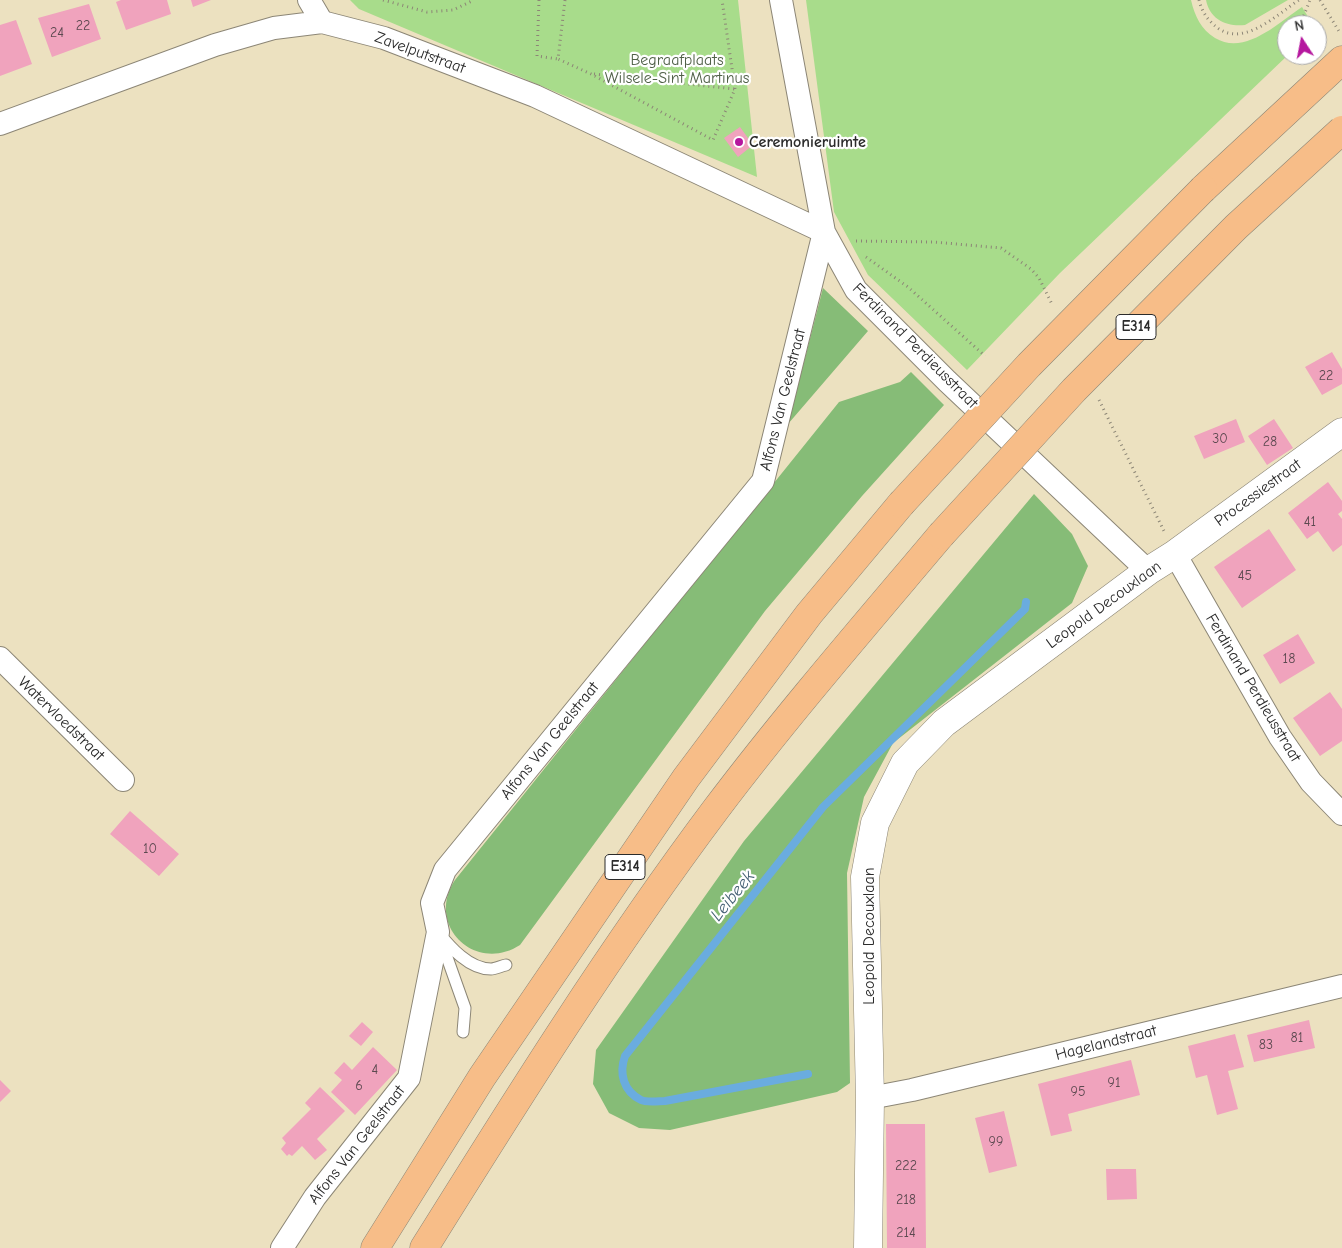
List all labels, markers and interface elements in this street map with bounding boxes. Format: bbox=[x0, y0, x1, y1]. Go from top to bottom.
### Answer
north arrow bbox=[1277, 15, 1327, 65]
text: N bbox=[1293, 17, 1305, 35]
house number: 22 bbox=[76, 18, 90, 34]
house number: 24 bbox=[50, 25, 64, 41]
street label: Zavelputstraat bbox=[372, 28, 468, 78]
park label: Begraafplaats Wilsele-Sint Martinus bbox=[605, 50, 749, 88]
place label: Ceremonieruimte bbox=[749, 132, 866, 152]
marker: Ceremonieruimte bbox=[733, 136, 745, 148]
street label: Ferdinand Perdieusstraat bbox=[848, 279, 982, 413]
road number: E314 bbox=[1116, 314, 1156, 340]
street label: Alfons Van Geelstraat bbox=[756, 327, 810, 473]
house number: 22 bbox=[1319, 368, 1333, 384]
house number: 30 bbox=[1212, 431, 1228, 447]
house number: 28 bbox=[1263, 434, 1277, 450]
street label: Processiestraat bbox=[1211, 455, 1305, 531]
house number: 41 bbox=[1304, 514, 1316, 530]
street label: Leopold Decouxlaan bbox=[1043, 557, 1165, 653]
house number: 45 bbox=[1238, 568, 1252, 584]
street label: Ferdinand Perdieusstraat bbox=[1201, 610, 1305, 766]
house number: 18 bbox=[1283, 651, 1295, 667]
street label: Watervloedstraat bbox=[14, 673, 108, 765]
street label: Alfons Van Geelstraat bbox=[497, 678, 603, 804]
house number: 10 bbox=[143, 841, 157, 857]
road number: E314 bbox=[605, 854, 645, 880]
water label: Leibeek bbox=[706, 866, 760, 926]
street label: Leopold Decouxlaan bbox=[859, 867, 879, 1005]
street label: Hagelandstraat bbox=[1053, 1021, 1159, 1065]
house number: 81 bbox=[1291, 1030, 1303, 1046]
house number: 83 bbox=[1259, 1037, 1273, 1053]
house number: 4 bbox=[372, 1062, 378, 1078]
house number: 91 bbox=[1108, 1075, 1120, 1091]
house number: 6 bbox=[355, 1078, 363, 1094]
street label: Alfons Van Geelstraat bbox=[305, 1082, 409, 1208]
house number: 95 bbox=[1070, 1084, 1086, 1100]
house number: 99 bbox=[989, 1134, 1003, 1150]
house number: 222 bbox=[895, 1158, 917, 1174]
house number: 218 bbox=[896, 1192, 916, 1208]
house number: 214 bbox=[896, 1225, 916, 1241]

